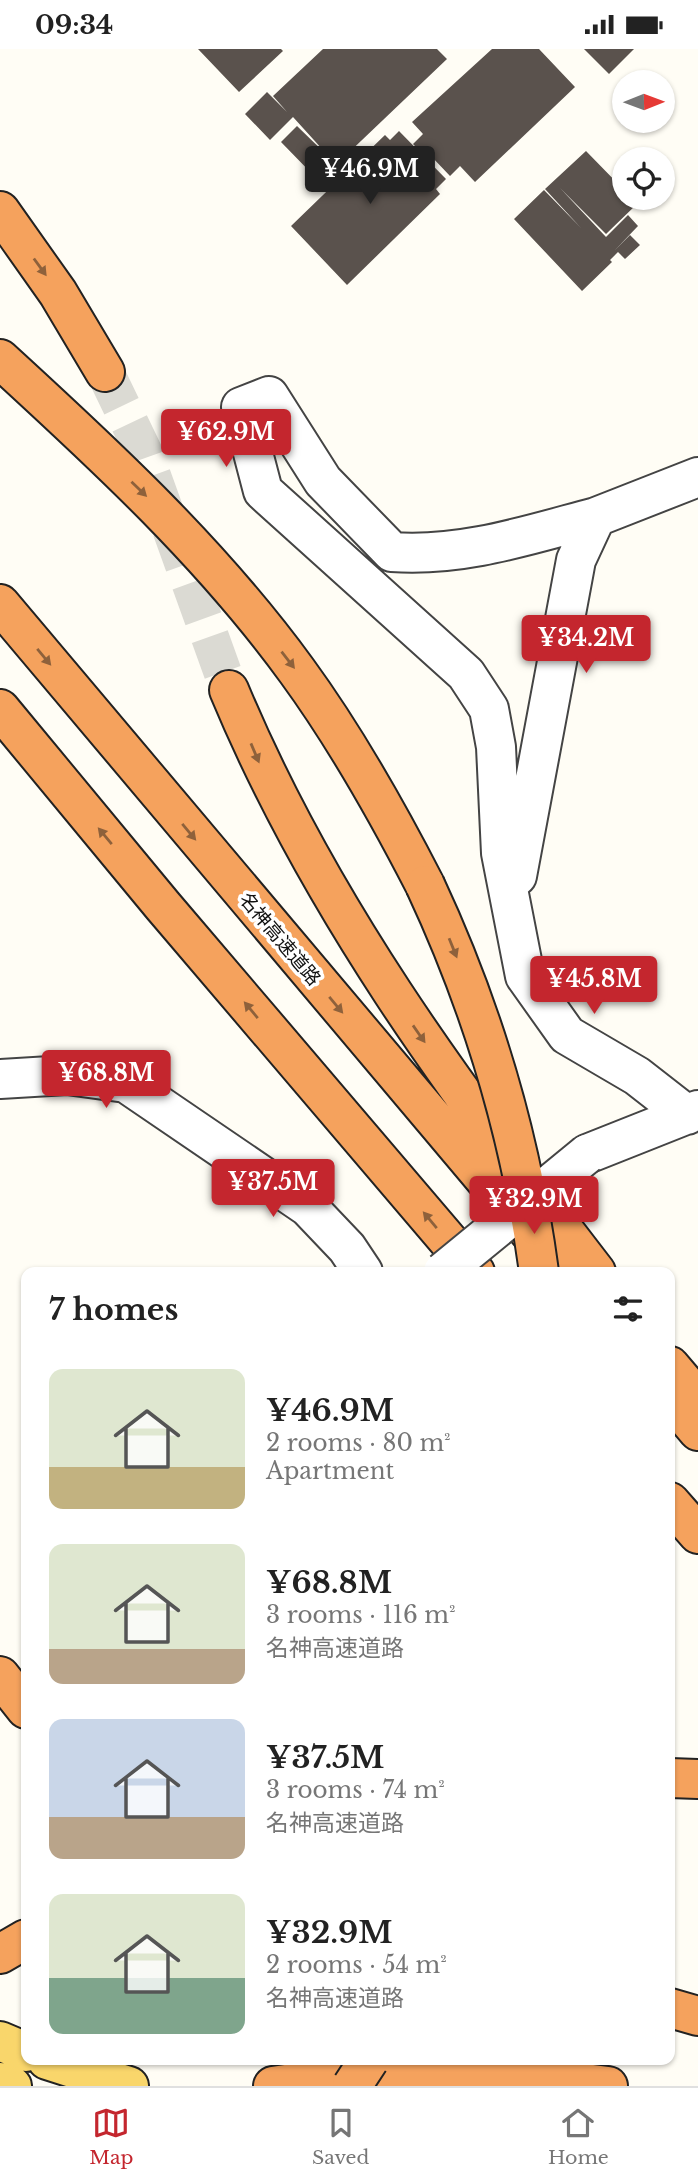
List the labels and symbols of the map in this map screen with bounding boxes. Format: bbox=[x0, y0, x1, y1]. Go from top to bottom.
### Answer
north arrow bbox=[612, 70, 676, 133]
pin: ¥46.9M bbox=[313, 146, 427, 206]
one-way arrow bbox=[33, 258, 47, 276]
pin: ¥62.9M bbox=[169, 409, 283, 469]
one-way arrow bbox=[130, 480, 147, 497]
pin: ¥34.2M bbox=[529, 615, 643, 675]
one-way arrow bbox=[36, 647, 51, 665]
one-way arrow bbox=[281, 651, 295, 669]
one-way arrow bbox=[249, 743, 261, 763]
one-way arrow bbox=[181, 823, 196, 840]
one-way arrow bbox=[97, 827, 112, 845]
street label: 名神高速道路 bbox=[235, 888, 325, 990]
one-way arrow bbox=[448, 937, 459, 958]
pin: ¥45.8M bbox=[537, 957, 651, 1016]
one-way arrow bbox=[328, 997, 343, 1014]
one-way arrow bbox=[243, 1001, 259, 1019]
one-way arrow bbox=[412, 1025, 426, 1043]
pin: ¥68.8M bbox=[49, 1051, 163, 1110]
pin: ¥37.5M bbox=[216, 1159, 330, 1219]
pin: ¥32.9M bbox=[477, 1177, 591, 1236]
one-way arrow bbox=[423, 1212, 438, 1230]

